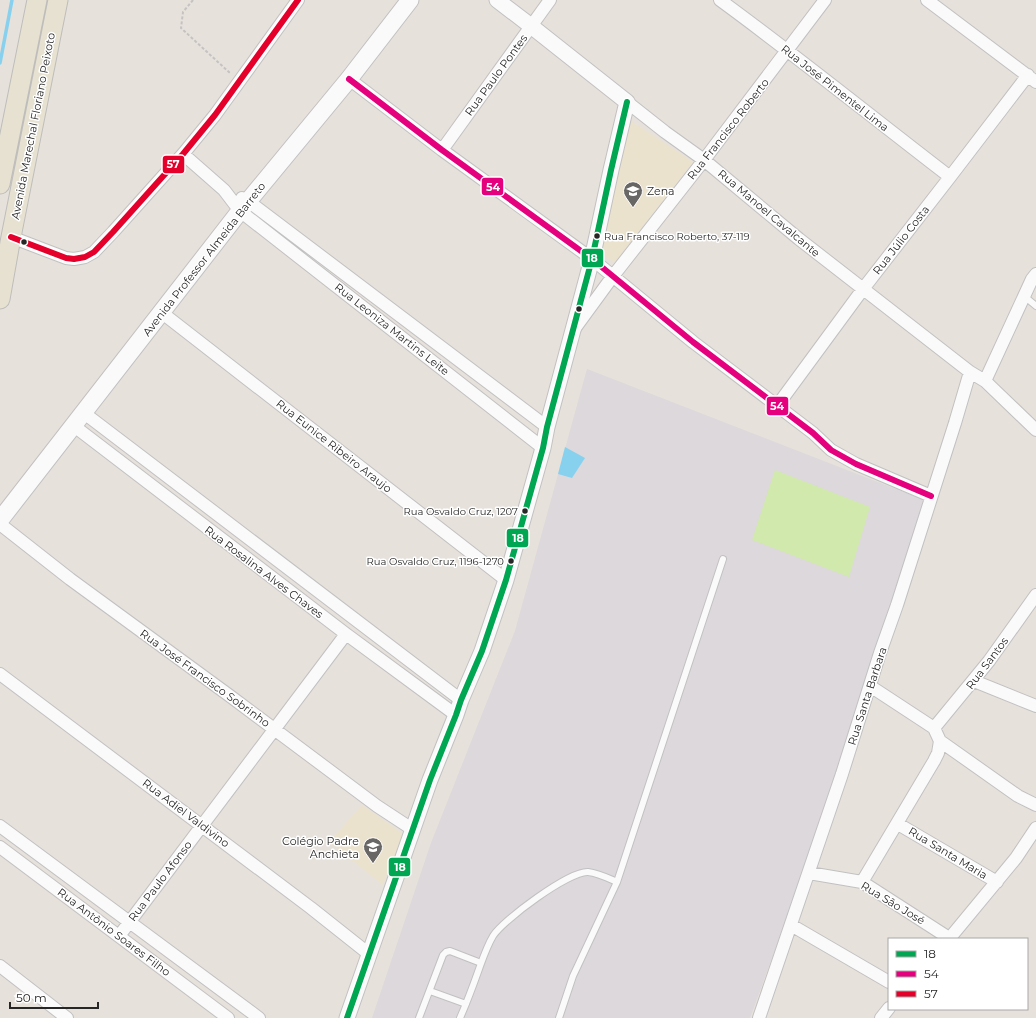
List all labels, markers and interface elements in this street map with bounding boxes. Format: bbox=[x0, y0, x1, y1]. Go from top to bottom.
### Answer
street label: Avenida Marechal Floriano Peixoto bbox=[8, 31, 58, 221]
street label: Rua Paulo Pontes bbox=[462, 31, 531, 119]
street label: Rua José Pimentel Lima bbox=[778, 42, 892, 134]
street label: Rua Francisco Roberto bbox=[684, 76, 772, 182]
line badge: 57 bbox=[162, 155, 185, 174]
text: 57 bbox=[166, 157, 180, 171]
street label: Rua Manoel Cavalcante bbox=[715, 166, 823, 260]
line badge: 54 bbox=[481, 177, 504, 196]
street label: Avenida Professor Almeida Barreto bbox=[140, 179, 268, 339]
text: 54 bbox=[486, 180, 500, 194]
school or university icon: Zena bbox=[622, 180, 644, 208]
place label: Zena bbox=[647, 184, 675, 198]
street label: Rua Júlio Costa bbox=[870, 203, 932, 277]
place label: Rua Francisco Roberto, 37-119 bbox=[604, 230, 750, 243]
marker: Rua Francisco Roberto, 37-119 bbox=[592, 231, 602, 241]
unlabelled marker bbox=[19, 237, 29, 247]
line badge: 18 bbox=[581, 248, 604, 268]
text: 18 bbox=[586, 251, 598, 265]
street label: Rua Leoniza Martins Leite bbox=[332, 280, 452, 378]
unlabelled marker bbox=[574, 304, 584, 314]
street label: Rua Eunice Ribeiro Araujo bbox=[273, 396, 395, 496]
line badge: 54 bbox=[766, 396, 789, 416]
text: 54 bbox=[770, 399, 784, 413]
place label: Rua Osvaldo Cruz, 1207 bbox=[404, 505, 518, 518]
marker: Rua Osvaldo Cruz, 1207 bbox=[520, 506, 530, 516]
street label: Rua Rosalina Alves Chaves bbox=[202, 523, 327, 622]
line badge: 18 bbox=[506, 528, 529, 548]
text: 18 bbox=[512, 531, 524, 545]
place label: Rua Osvaldo Cruz, 1196-1270 bbox=[367, 555, 504, 568]
marker: Rua Osvaldo Cruz, 1196-1270 bbox=[506, 556, 516, 566]
street label: Rua José Francisco Sobrinho bbox=[137, 626, 273, 730]
street label: Rua Santos bbox=[963, 634, 1012, 692]
street label: Rua Santa Barbara bbox=[845, 645, 889, 747]
street label: Rua Adiel Valdivino bbox=[140, 776, 232, 850]
street label: Rua Santa Maria bbox=[906, 824, 990, 882]
place label: Colégio Padre Anchieta bbox=[282, 834, 359, 861]
school or university icon: Colégio Padre Anchieta bbox=[362, 836, 384, 864]
street label: Rua Paulo Afonso bbox=[125, 838, 195, 924]
line badge: 18 bbox=[388, 857, 411, 877]
text: 18 bbox=[394, 860, 406, 874]
street label: Rua São José bbox=[858, 878, 928, 928]
street label: Rua Antônio Soares Filho bbox=[55, 885, 173, 979]
legend bbox=[888, 938, 1028, 1010]
text: 18 bbox=[924, 946, 936, 961]
text: 54 bbox=[924, 966, 939, 981]
scale bar bbox=[10, 984, 98, 1010]
text: 57 bbox=[924, 986, 938, 1001]
text: 50 m bbox=[16, 990, 47, 1005]

